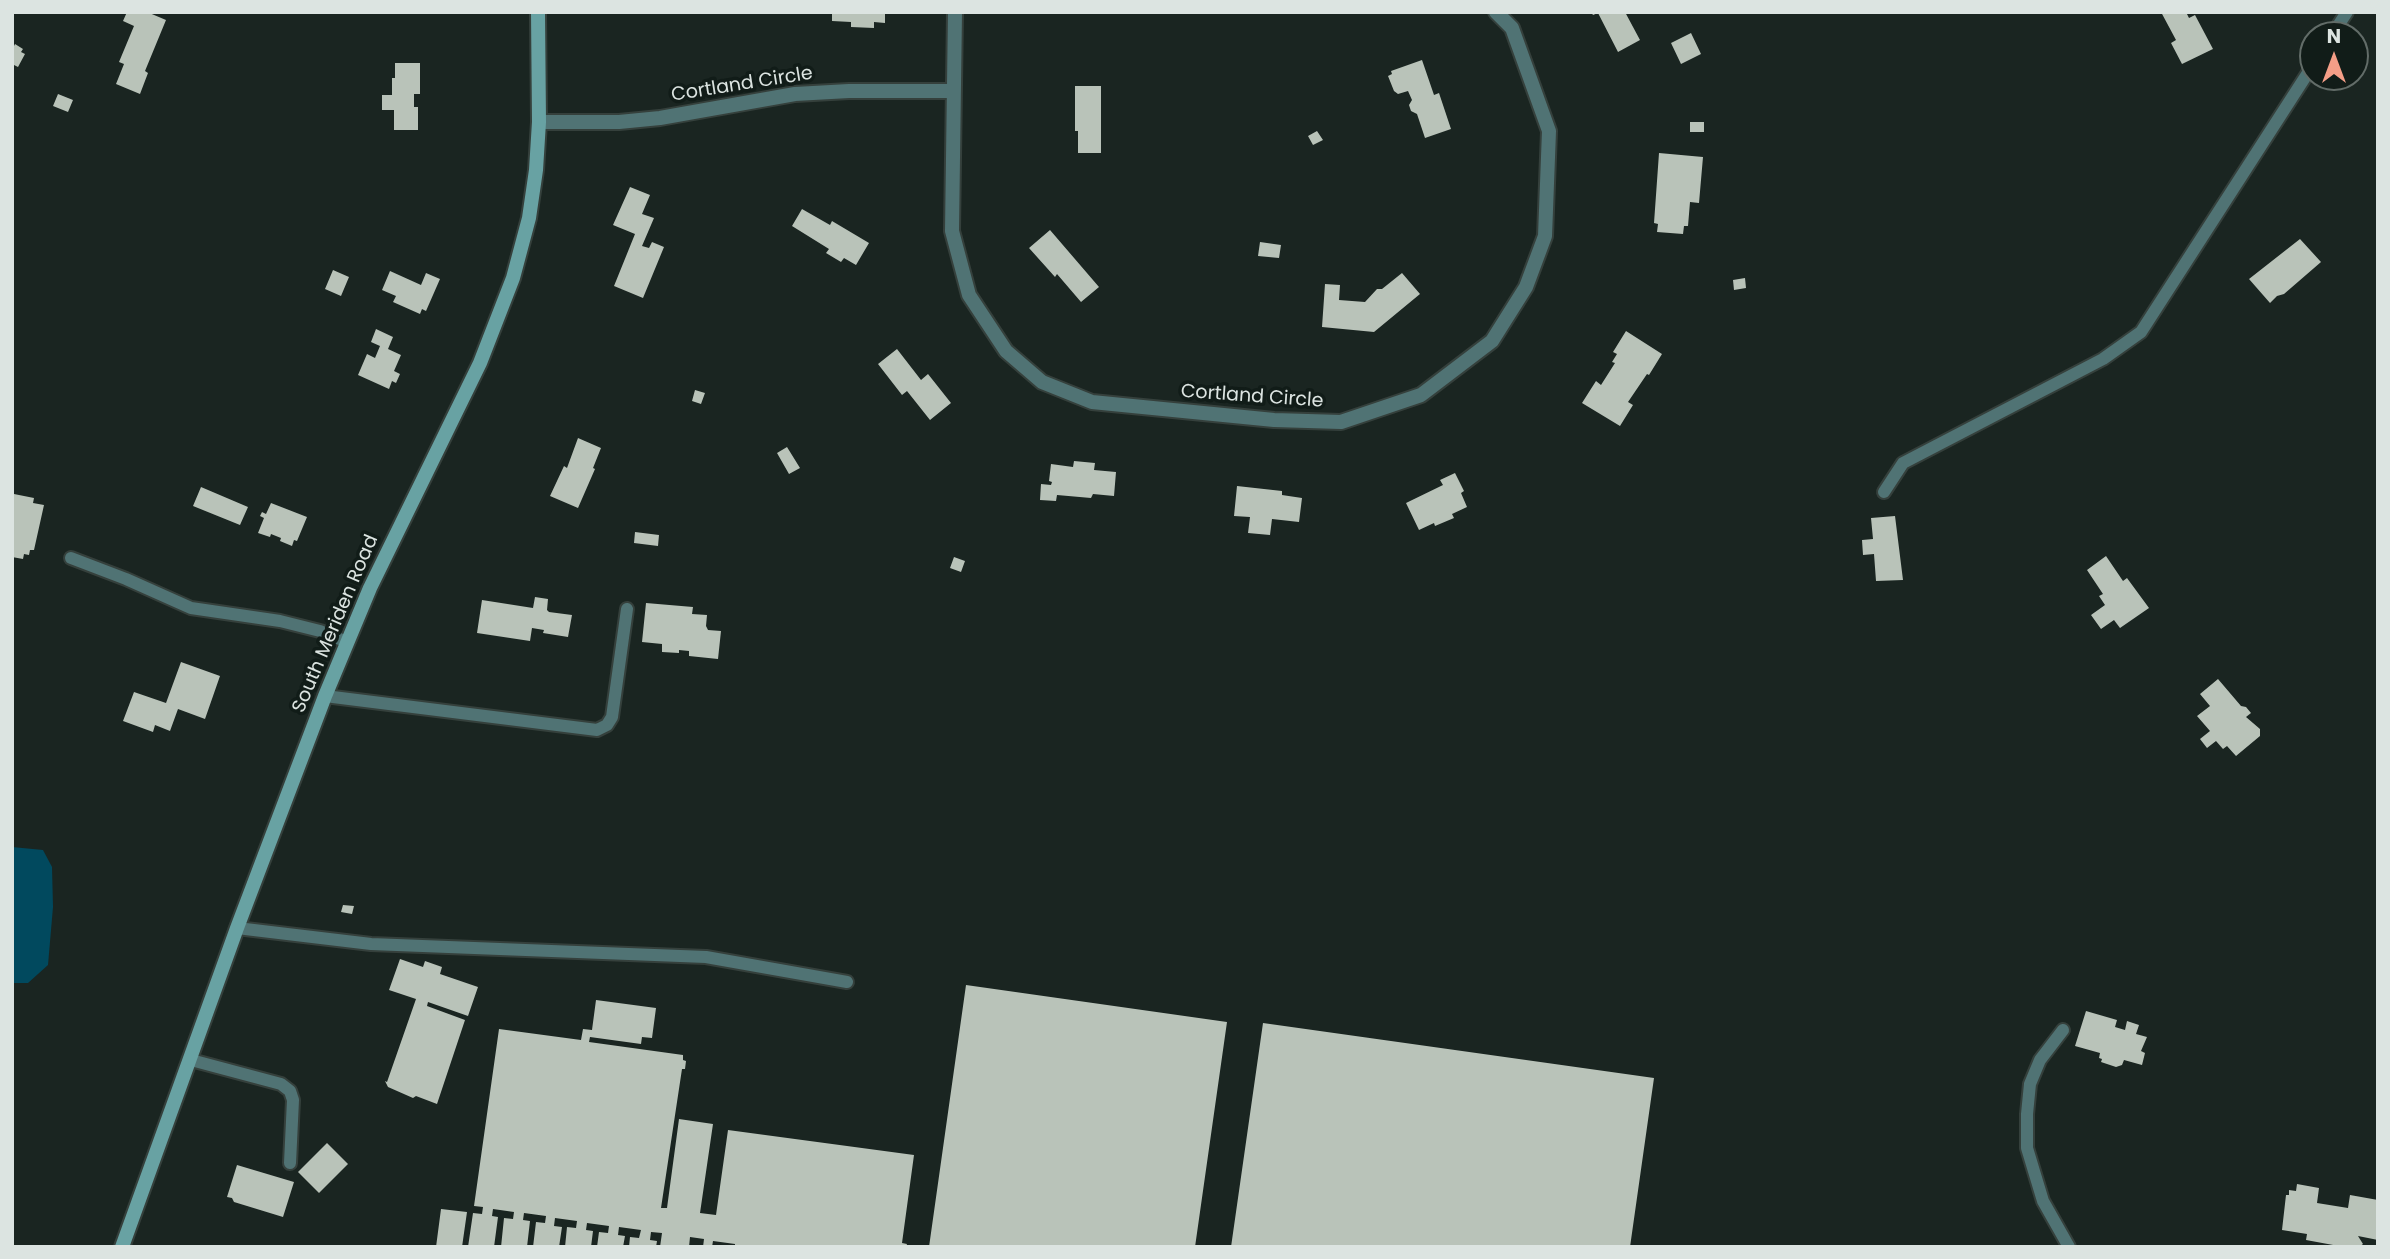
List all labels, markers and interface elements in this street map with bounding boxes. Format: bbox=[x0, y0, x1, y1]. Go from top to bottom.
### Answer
north arrow bbox=[2299, 21, 2369, 91]
text: N bbox=[2327, 23, 2341, 50]
street label: Cortland Circle bbox=[670, 63, 814, 107]
street label: Cortland Circle bbox=[1180, 381, 1324, 413]
street label: South Meriden Road bbox=[288, 532, 384, 716]

